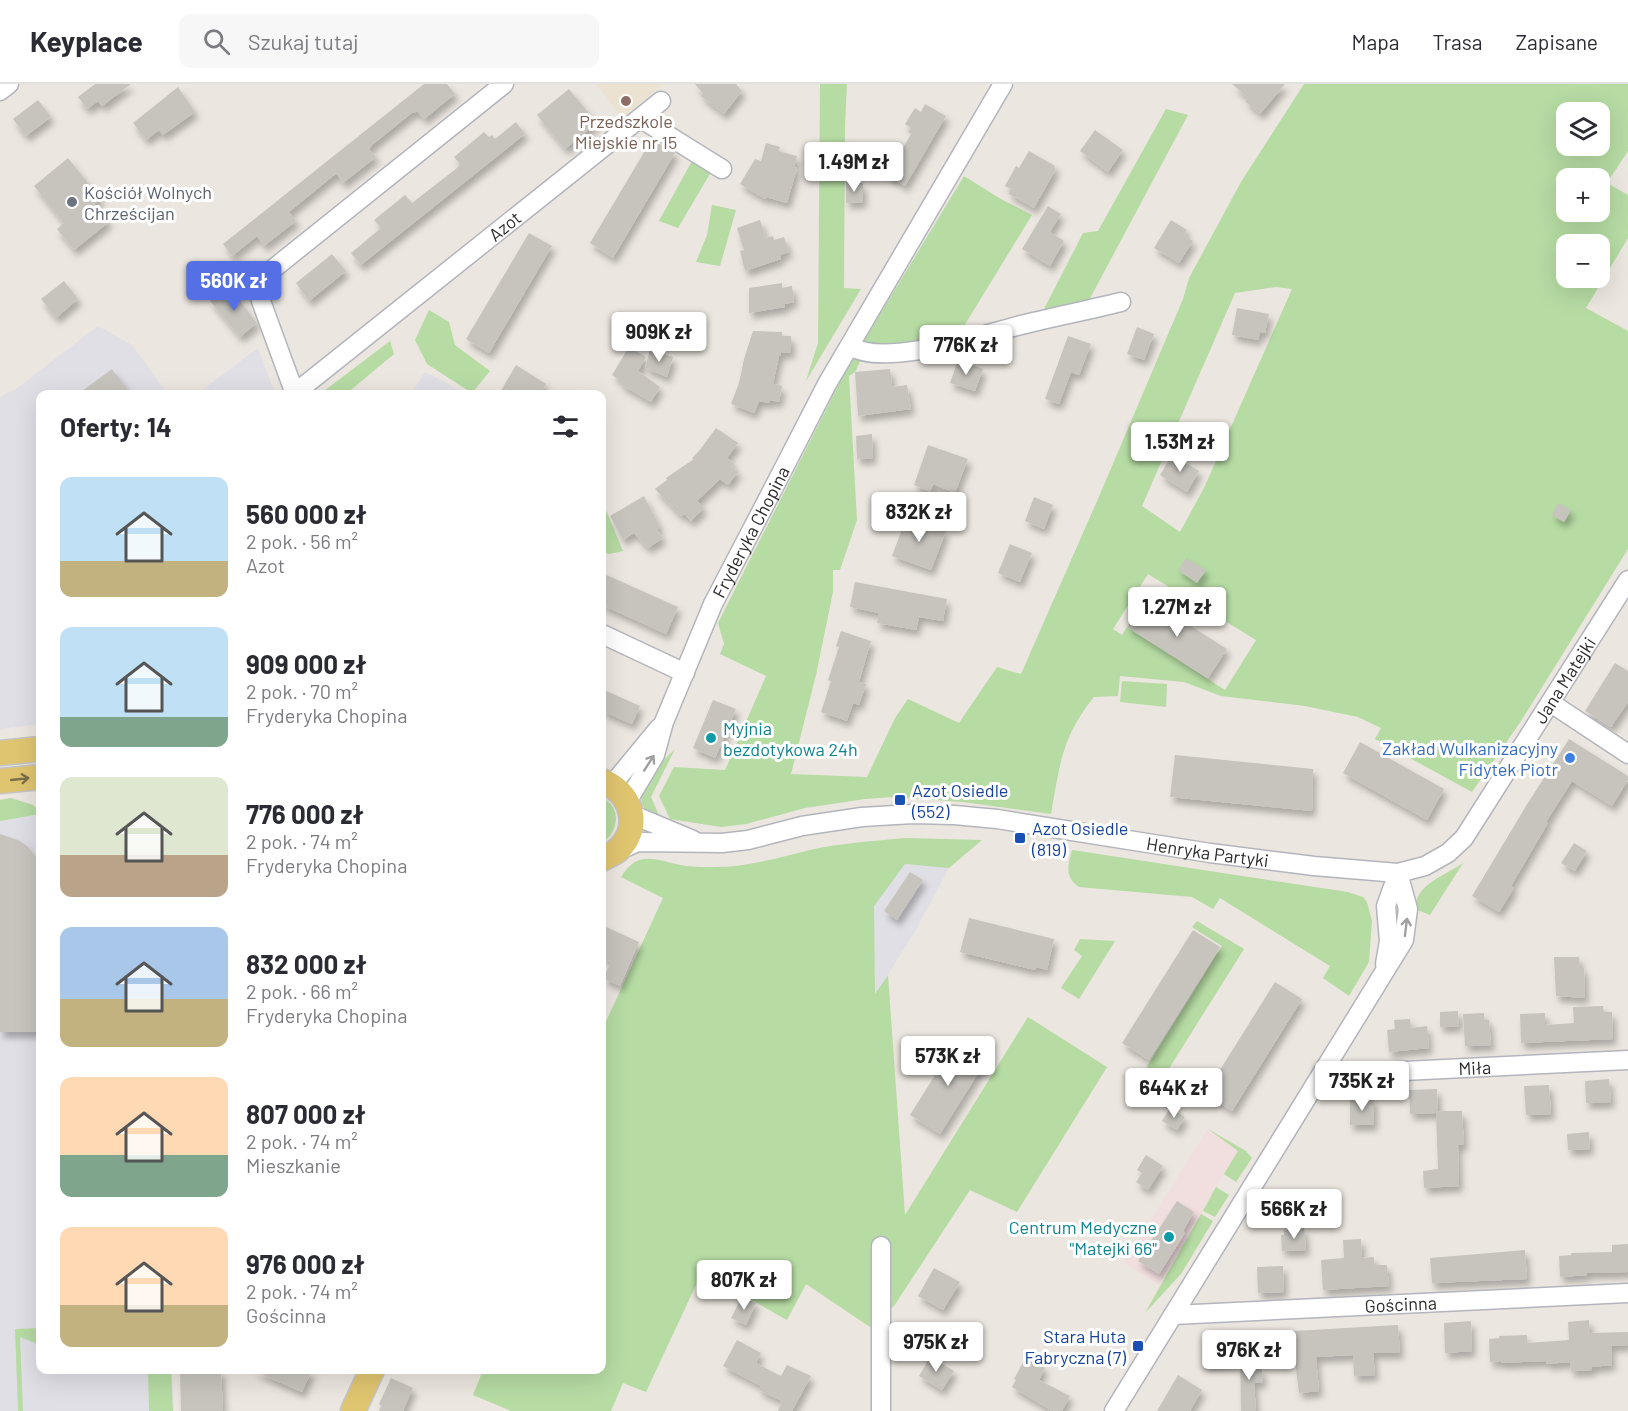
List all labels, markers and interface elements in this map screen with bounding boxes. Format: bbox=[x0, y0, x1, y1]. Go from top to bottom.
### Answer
search box bbox=[179, 14, 599, 68]
text: Keyplace bbox=[30, 24, 143, 58]
icon: search bbox=[200, 25, 233, 58]
text: Szukaj tutaj bbox=[248, 28, 359, 54]
text: Mapa bbox=[1352, 29, 1400, 54]
text: Trasa bbox=[1433, 29, 1483, 54]
text: Zapisane bbox=[1516, 29, 1598, 54]
marker: Przedszkole Miejskie nr 15 bbox=[619, 94, 633, 108]
map controls bbox=[1556, 102, 1610, 288]
button: layers bbox=[1556, 102, 1610, 156]
place label: Przedszkole Miejskie nr 15 bbox=[575, 110, 677, 153]
pin: 1.49M zł bbox=[792, 142, 916, 193]
text: 1.49M zł bbox=[818, 149, 890, 173]
button: + bbox=[1556, 168, 1610, 222]
place label: Kościół Wolnych Chrześcijan bbox=[84, 181, 212, 224]
marker: Kościół Wolnych Chrześcijan bbox=[65, 195, 79, 209]
street label: Azot bbox=[484, 206, 525, 246]
button: − bbox=[1556, 234, 1610, 288]
pin: 560K zł bbox=[179, 261, 289, 312]
text: 560K zł bbox=[200, 268, 268, 292]
pin: 909K zł bbox=[604, 312, 714, 363]
text: 909K zł bbox=[625, 319, 693, 343]
pin: 776K zł bbox=[911, 325, 1021, 376]
text: 776K zł bbox=[934, 332, 999, 356]
icon: filters bbox=[549, 410, 582, 443]
text: Oferty: 14 bbox=[60, 411, 172, 442]
pin: 1.53M zł bbox=[1118, 422, 1242, 473]
text: 1.53M zł bbox=[1145, 429, 1215, 453]
street label: Fryderyka Chopina bbox=[707, 462, 794, 601]
pin: 832K zł bbox=[864, 492, 974, 543]
text: 560 000 zł bbox=[246, 498, 367, 529]
text: 832K zł bbox=[885, 499, 953, 523]
icon: home bbox=[108, 501, 180, 573]
text: 2 pok. · 56 m² bbox=[246, 529, 358, 553]
text: Azot bbox=[246, 553, 285, 577]
pin: 1.27M zł bbox=[1115, 587, 1239, 638]
text: 1.27M zł bbox=[1142, 594, 1212, 618]
street label: Jana Matejki bbox=[1529, 633, 1600, 727]
text: 909 000 zł bbox=[246, 648, 367, 679]
icon: home bbox=[108, 651, 180, 723]
text: 2 pok. · 70 m² bbox=[246, 679, 358, 703]
text: Fryderyka Chopina bbox=[246, 703, 407, 727]
place label: Myjnia bezdotykowa 24h bbox=[723, 717, 858, 760]
marker: Myjnia bezdotykowa 24h bbox=[704, 731, 718, 745]
place label: Zakład Wulkanizacyjny Fidytek Piotr bbox=[1382, 737, 1558, 780]
marker: Zakład Wulkanizacyjny Fidytek Piotr bbox=[1563, 751, 1577, 765]
one-way arrow bbox=[643, 756, 655, 772]
one-way arrow bbox=[10, 773, 30, 784]
place label: Azot Osiedle (552) bbox=[911, 779, 1008, 822]
marker: Azot Osiedle (552) bbox=[893, 793, 907, 807]
text: 776 000 zł bbox=[246, 798, 364, 829]
icon: home bbox=[108, 801, 180, 873]
place label: Azot Osiedle (819) bbox=[1031, 817, 1128, 860]
text: 2 pok. · 74 m² bbox=[246, 829, 358, 853]
marker: Azot Osiedle (819) bbox=[1013, 831, 1027, 845]
street label: Henryka Partyki bbox=[1145, 832, 1270, 871]
text: Fryderyka Chopina bbox=[246, 853, 407, 877]
one-way arrow bbox=[1401, 917, 1412, 937]
text: 832 000 zł bbox=[246, 948, 367, 979]
icon: home bbox=[108, 951, 180, 1023]
text: 2 pok. · 66 m² bbox=[246, 979, 358, 1003]
text: Fryderyka Chopina bbox=[246, 1003, 407, 1027]
pin: 573K zł bbox=[893, 1036, 1003, 1087]
text: 573K zł bbox=[915, 1043, 981, 1067]
street label: Miła bbox=[1458, 1056, 1492, 1079]
pin: 735K zł bbox=[1307, 1061, 1417, 1112]
pin: 644K zł bbox=[1119, 1068, 1229, 1119]
text: 735K zł bbox=[1329, 1068, 1395, 1092]
text: 644K zł bbox=[1139, 1075, 1209, 1099]
text: 807 000 zł bbox=[246, 1098, 366, 1129]
icon: home bbox=[108, 1101, 180, 1173]
text: 2 pok. · 74 m² bbox=[246, 1129, 358, 1153]
text: Mieszkanie bbox=[246, 1153, 341, 1177]
pin: 566K zł bbox=[1239, 1189, 1349, 1240]
text: 566K zł bbox=[1261, 1196, 1327, 1220]
place label: Centrum Medyczne "Matejki 66" bbox=[1009, 1216, 1157, 1259]
marker: Centrum Medyczne "Matejki 66" bbox=[1162, 1230, 1176, 1244]
text: 976 000 zł bbox=[246, 1248, 365, 1279]
icon: home bbox=[108, 1251, 180, 1323]
pin: 807K zł bbox=[689, 1260, 799, 1311]
text: 807K zł bbox=[711, 1267, 777, 1291]
text: 2 pok. · 74 m² bbox=[246, 1279, 358, 1303]
street label: Gościnna bbox=[1364, 1291, 1437, 1317]
text: Gościnna bbox=[246, 1303, 326, 1327]
pin: 975K zł bbox=[881, 1322, 991, 1373]
place label: Stara Huta Fabryczna (7) bbox=[1024, 1325, 1126, 1368]
text: 975K zł bbox=[903, 1329, 969, 1353]
pin: 976K zł bbox=[1194, 1330, 1304, 1381]
text: 976K zł bbox=[1216, 1337, 1282, 1361]
marker: Stara Huta Fabryczna (7) bbox=[1131, 1339, 1145, 1353]

